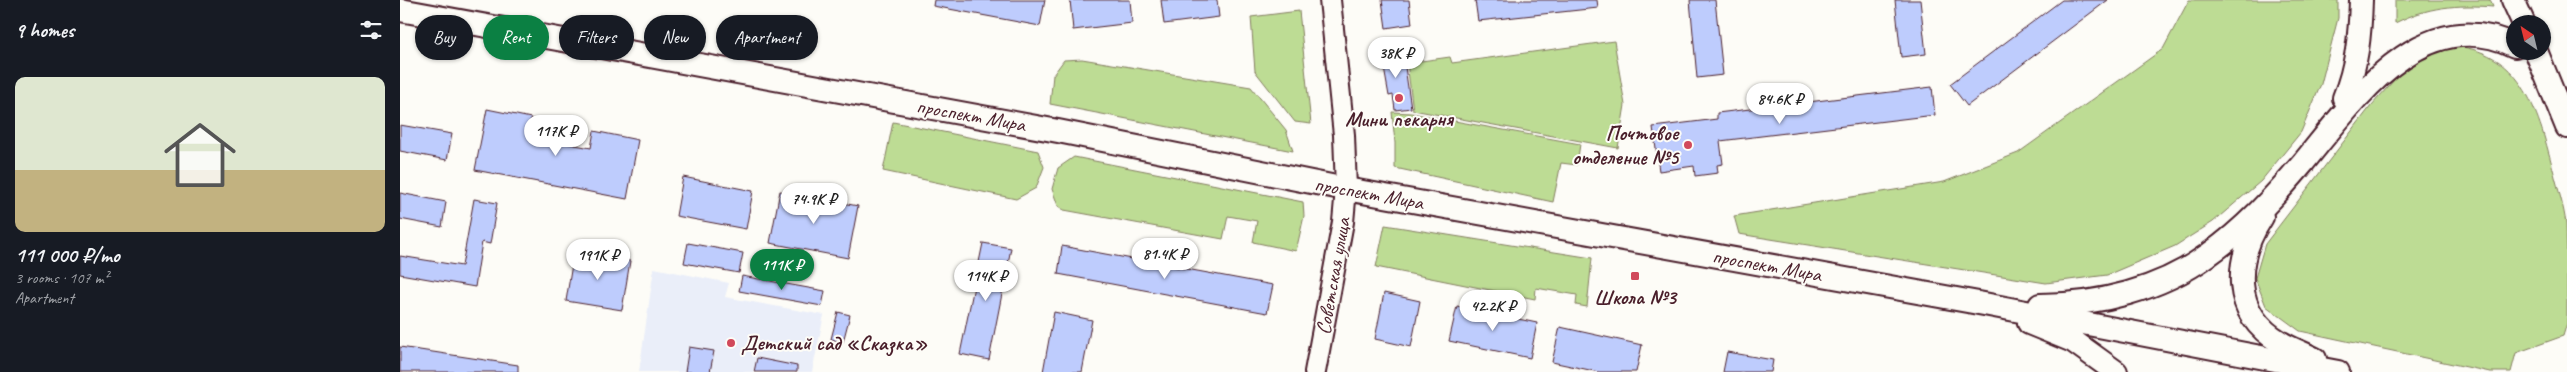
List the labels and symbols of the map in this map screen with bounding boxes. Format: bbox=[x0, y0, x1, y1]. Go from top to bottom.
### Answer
north arrow bbox=[2506, 15, 2551, 60]
pin: 38K ₽ bbox=[1361, 36, 1431, 79]
pin: 84.6K ₽ bbox=[1734, 82, 1826, 125]
marker: Мини пекарня bbox=[1393, 92, 1405, 104]
street label: проспект Мира bbox=[914, 93, 1029, 138]
place label: Мини пекарня bbox=[1345, 106, 1454, 132]
pin: 117K ₽ bbox=[515, 114, 597, 157]
place label: Почтовое отделение №5 bbox=[1572, 120, 1680, 170]
marker: Почтовое отделение №5 bbox=[1682, 139, 1694, 151]
street label: проспект Мира bbox=[1312, 171, 1427, 216]
pin: 74.9K ₽ bbox=[768, 182, 860, 225]
street label: Советская улица bbox=[1310, 214, 1356, 337]
pin: 191K ₽ bbox=[557, 238, 639, 281]
pin: 81.4K ₽ bbox=[1119, 238, 1211, 280]
street label: проспект Мира bbox=[1710, 243, 1825, 288]
pin: 111K ₽ bbox=[741, 248, 823, 291]
pin: 114K ₽ bbox=[945, 260, 1027, 302]
marker: Школа №3 bbox=[1629, 270, 1641, 282]
place label: Школа №3 bbox=[1594, 284, 1679, 310]
pin: 42.2K ₽ bbox=[1447, 290, 1539, 332]
place label: Детский сад «Сказка» bbox=[741, 330, 928, 357]
marker: Детский сад «Сказка» bbox=[725, 337, 737, 349]

